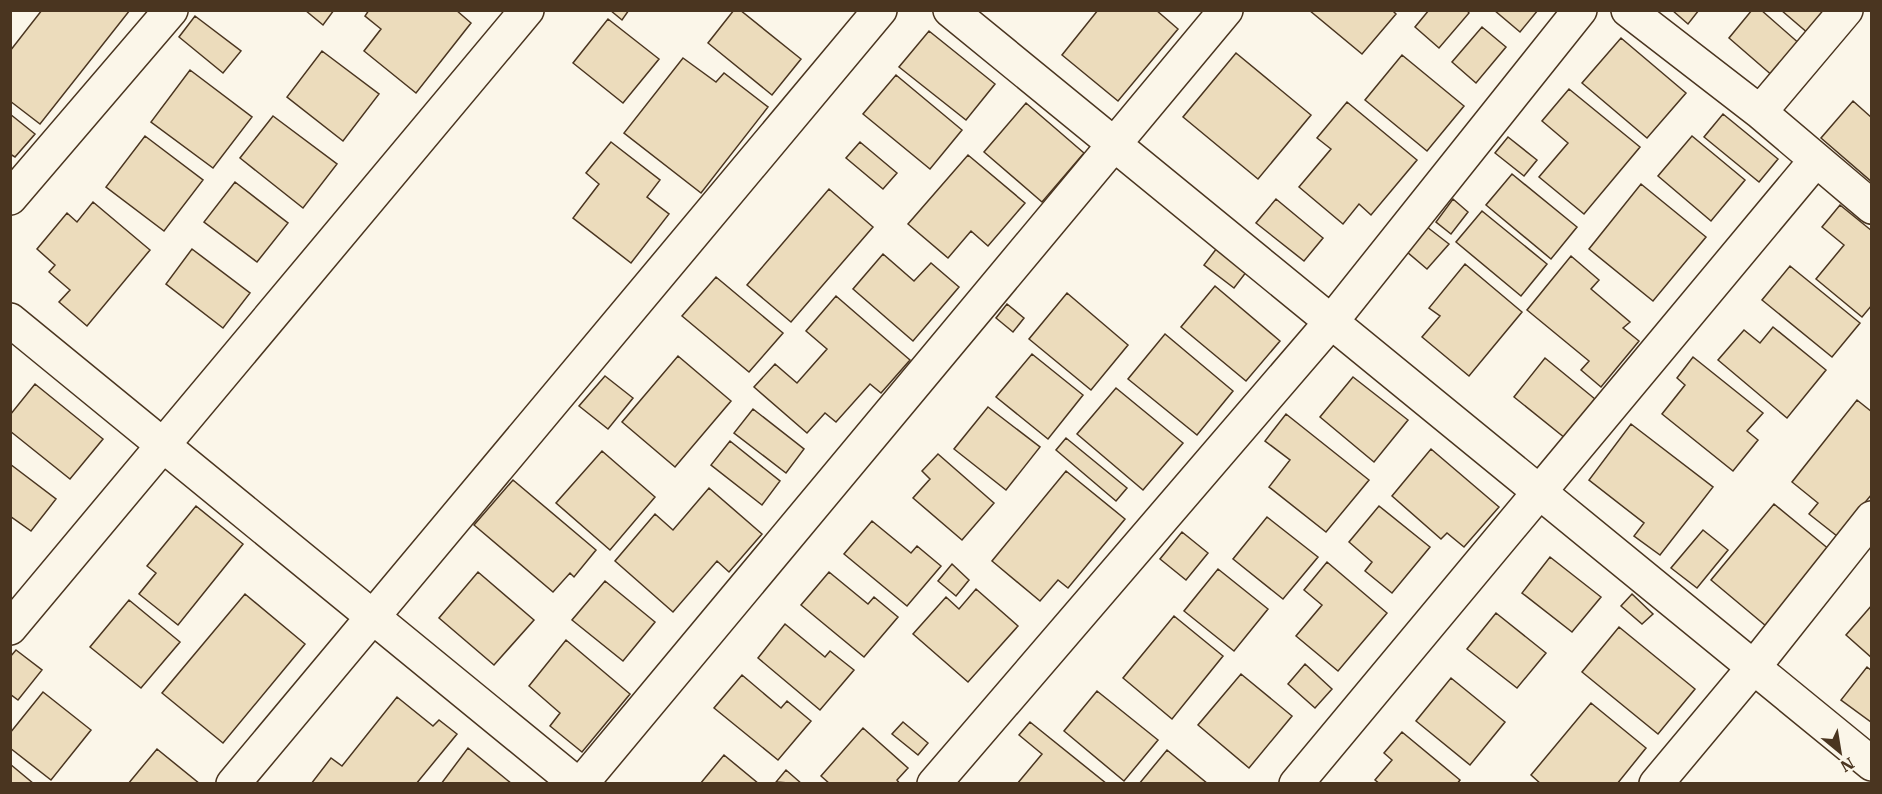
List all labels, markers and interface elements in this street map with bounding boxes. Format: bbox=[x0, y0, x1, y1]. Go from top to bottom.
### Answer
north arrow bbox=[1810, 722, 1870, 782]
text: N bbox=[1837, 753, 1858, 777]

